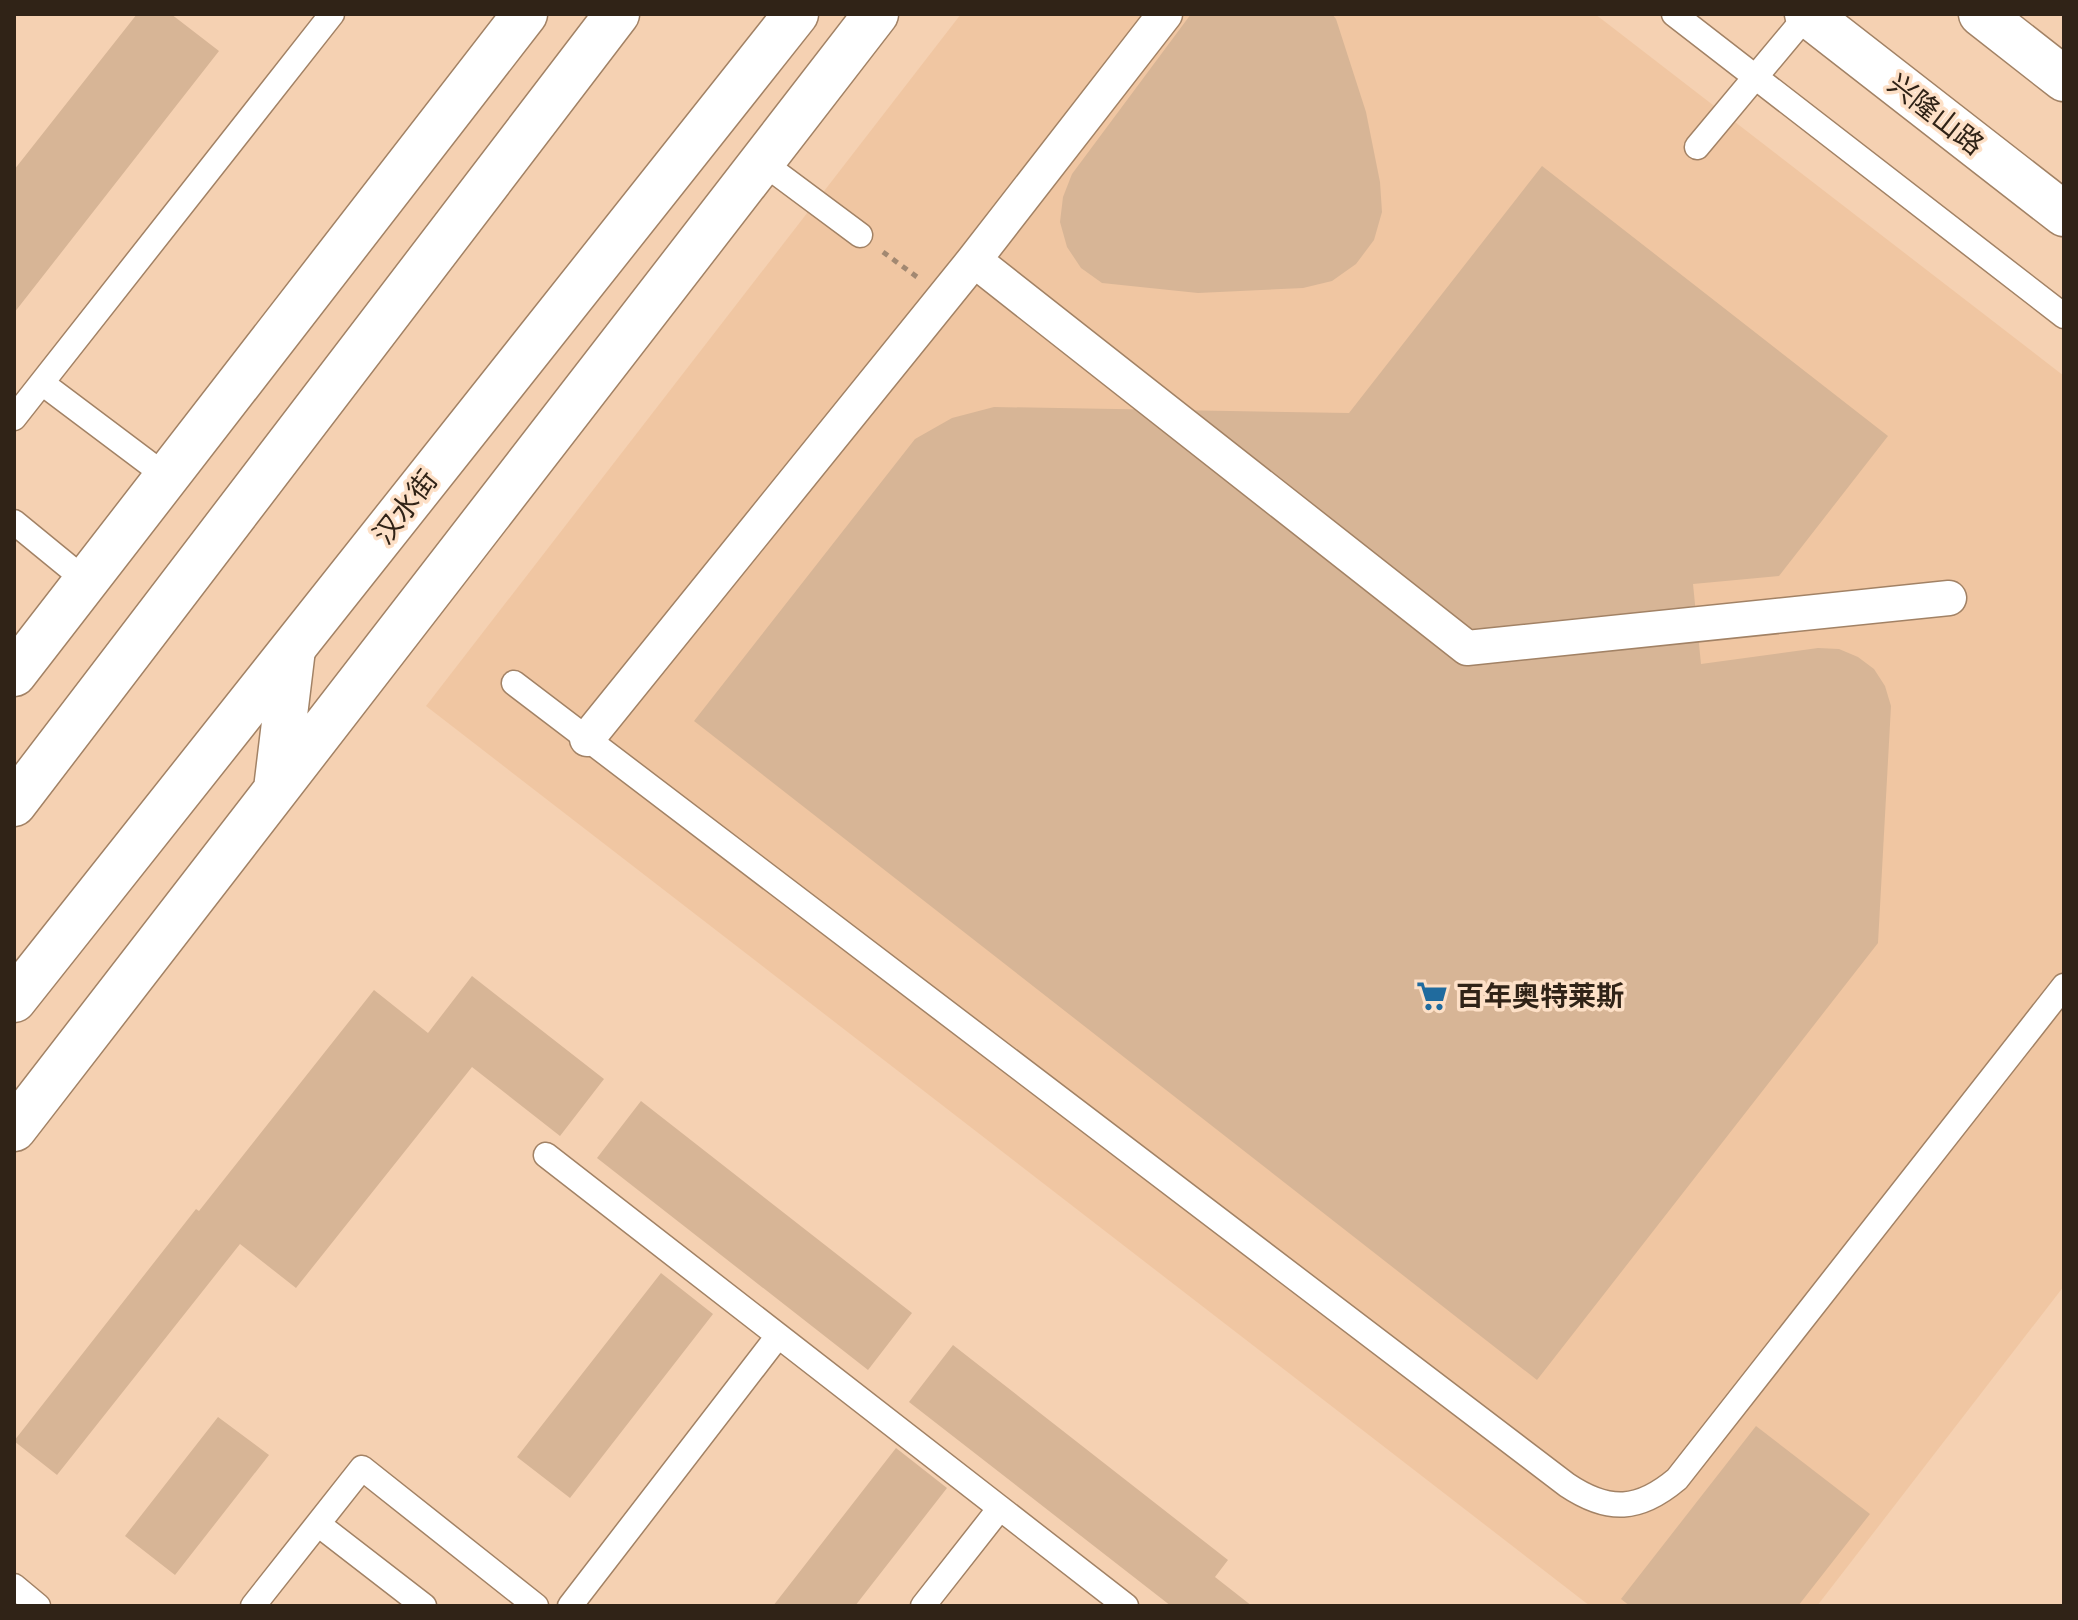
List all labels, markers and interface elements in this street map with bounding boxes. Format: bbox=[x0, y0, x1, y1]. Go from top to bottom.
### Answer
street label: 兴隆山路 bbox=[1881, 67, 1990, 162]
street label: 汉水街 bbox=[367, 464, 444, 551]
supermarket icon: 百年奥特莱斯 bbox=[1415, 979, 1449, 1013]
place label: 百年奥特莱斯 bbox=[1456, 980, 1624, 1013]

